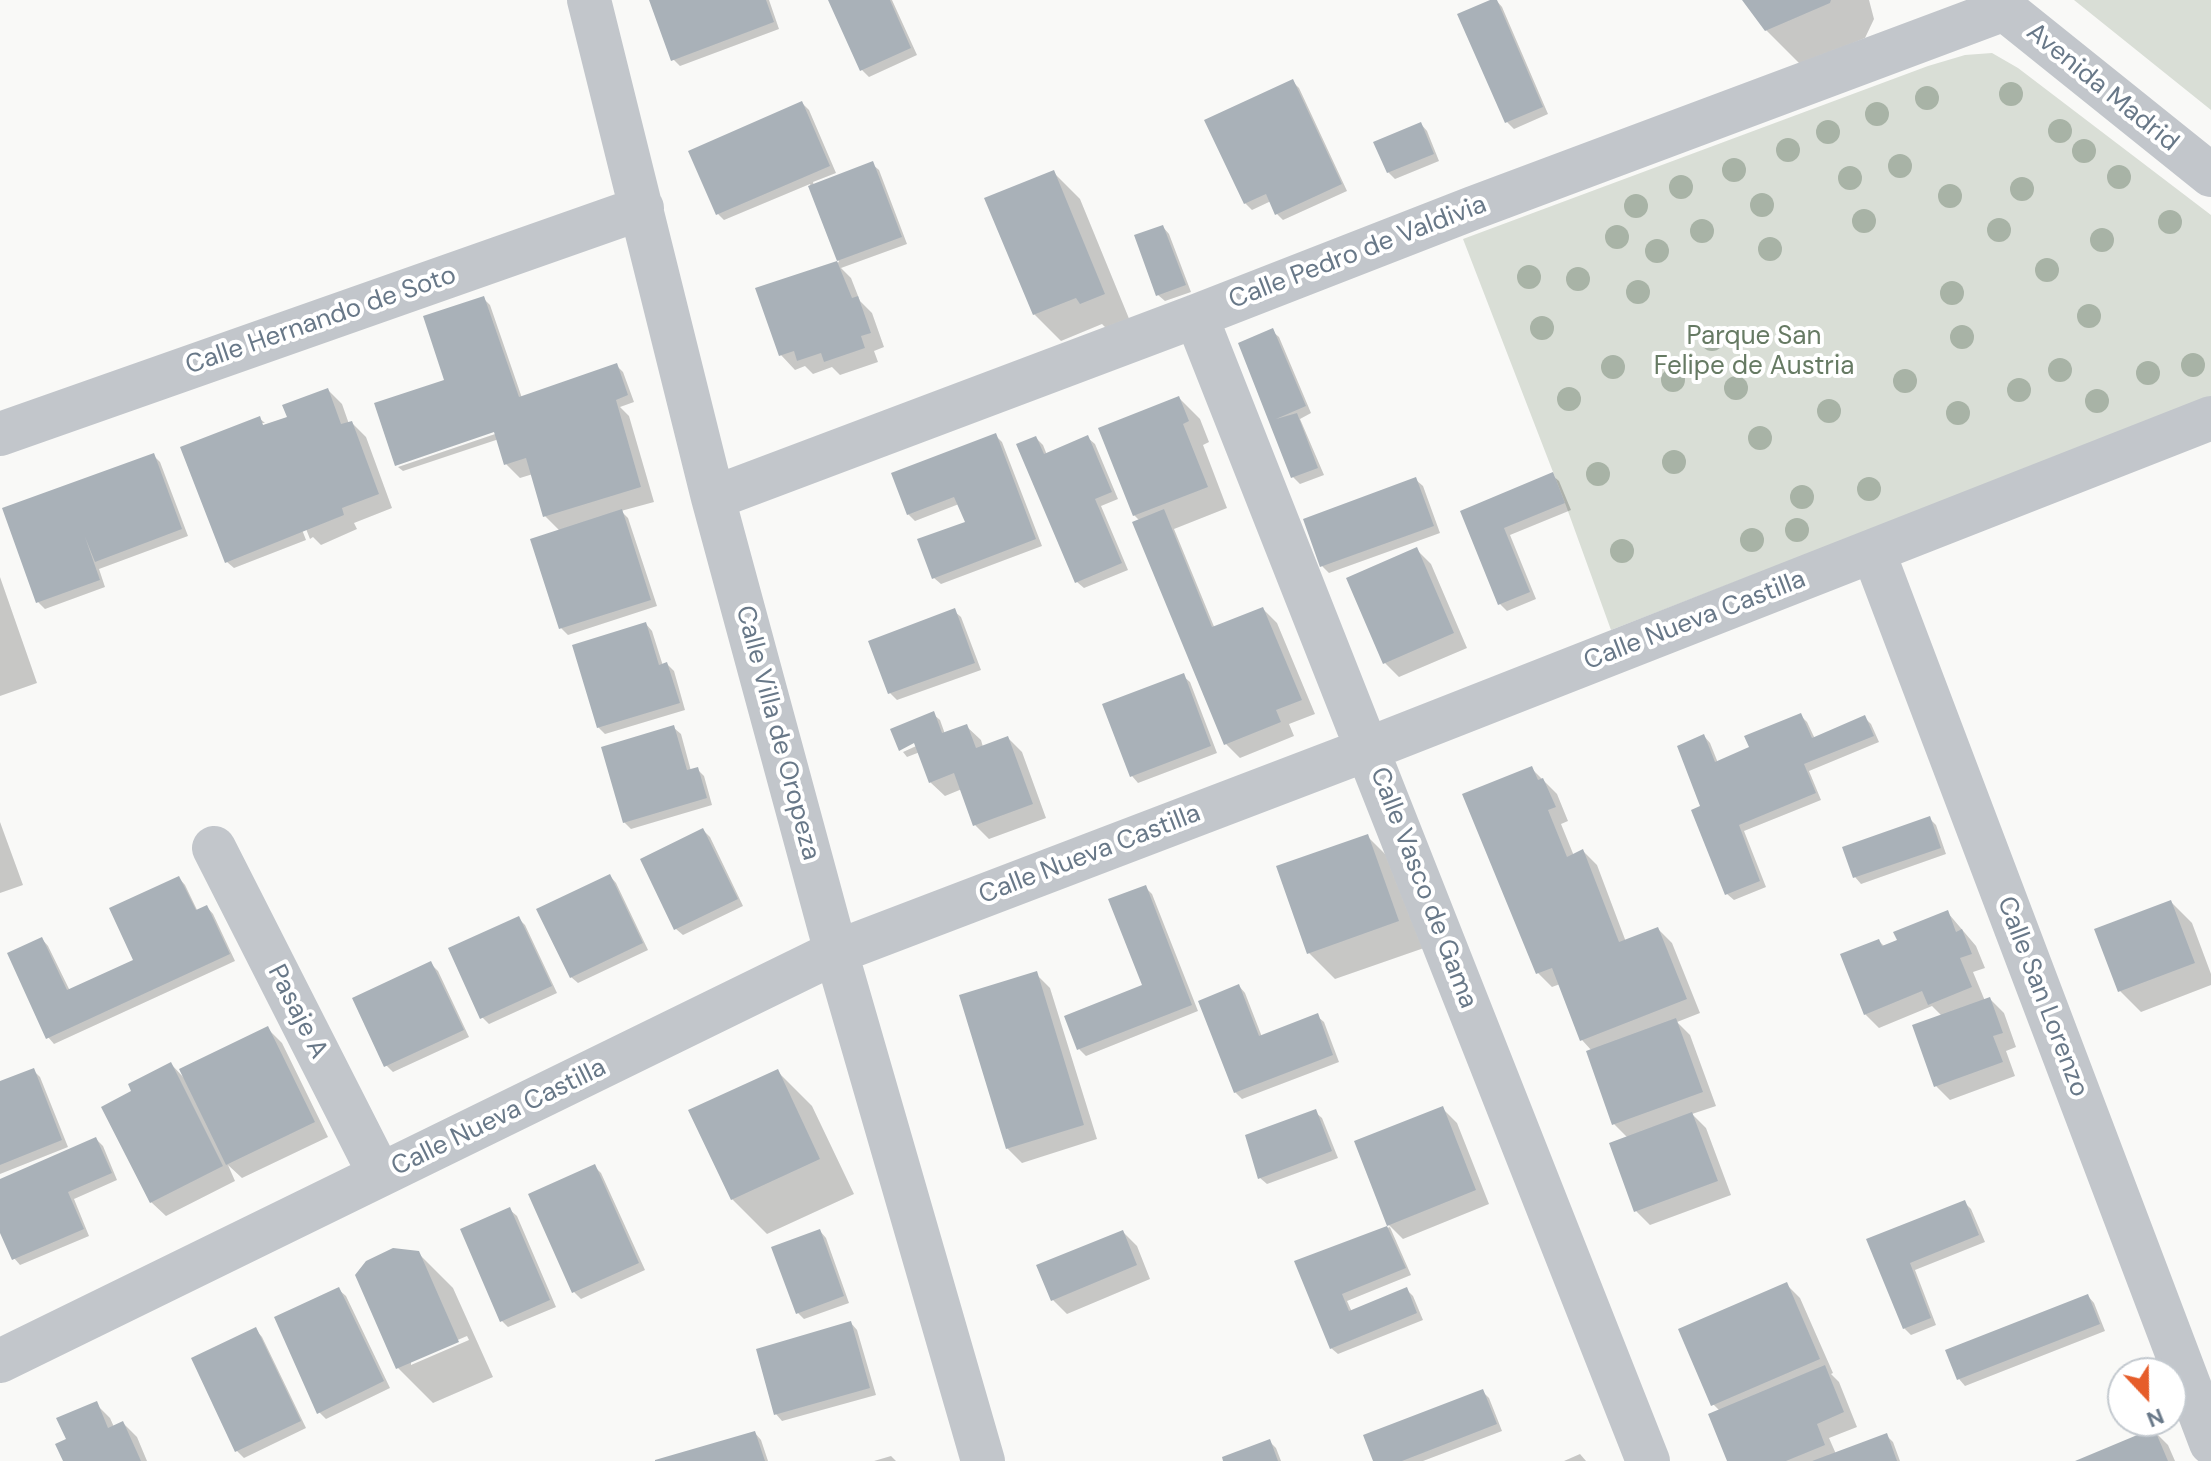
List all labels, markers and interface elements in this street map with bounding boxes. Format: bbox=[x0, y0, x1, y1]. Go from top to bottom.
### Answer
street label: Avenida Madrid bbox=[2020, 17, 2184, 159]
street label: Calle Pedro de Valdivia bbox=[1225, 189, 1491, 317]
street label: Calle Hernando de Soto bbox=[182, 260, 460, 382]
park label: Parque San Felipe de Austria bbox=[1654, 321, 1854, 382]
street label: Calle Nueva Castilla bbox=[1580, 564, 1810, 678]
street label: Calle Villa de Oropeza bbox=[728, 602, 826, 864]
street label: Calle Vasco de Gama bbox=[1363, 763, 1483, 1013]
street label: Calle Nueva Castilla bbox=[975, 798, 1205, 912]
street label: Calle San Lorenzo bbox=[1989, 893, 2095, 1101]
street label: Pasaje A bbox=[260, 960, 334, 1064]
street label: Calle Nueva Castilla bbox=[387, 1053, 611, 1183]
north arrow bbox=[2107, 1357, 2187, 1437]
text: N bbox=[2143, 1401, 2168, 1434]

